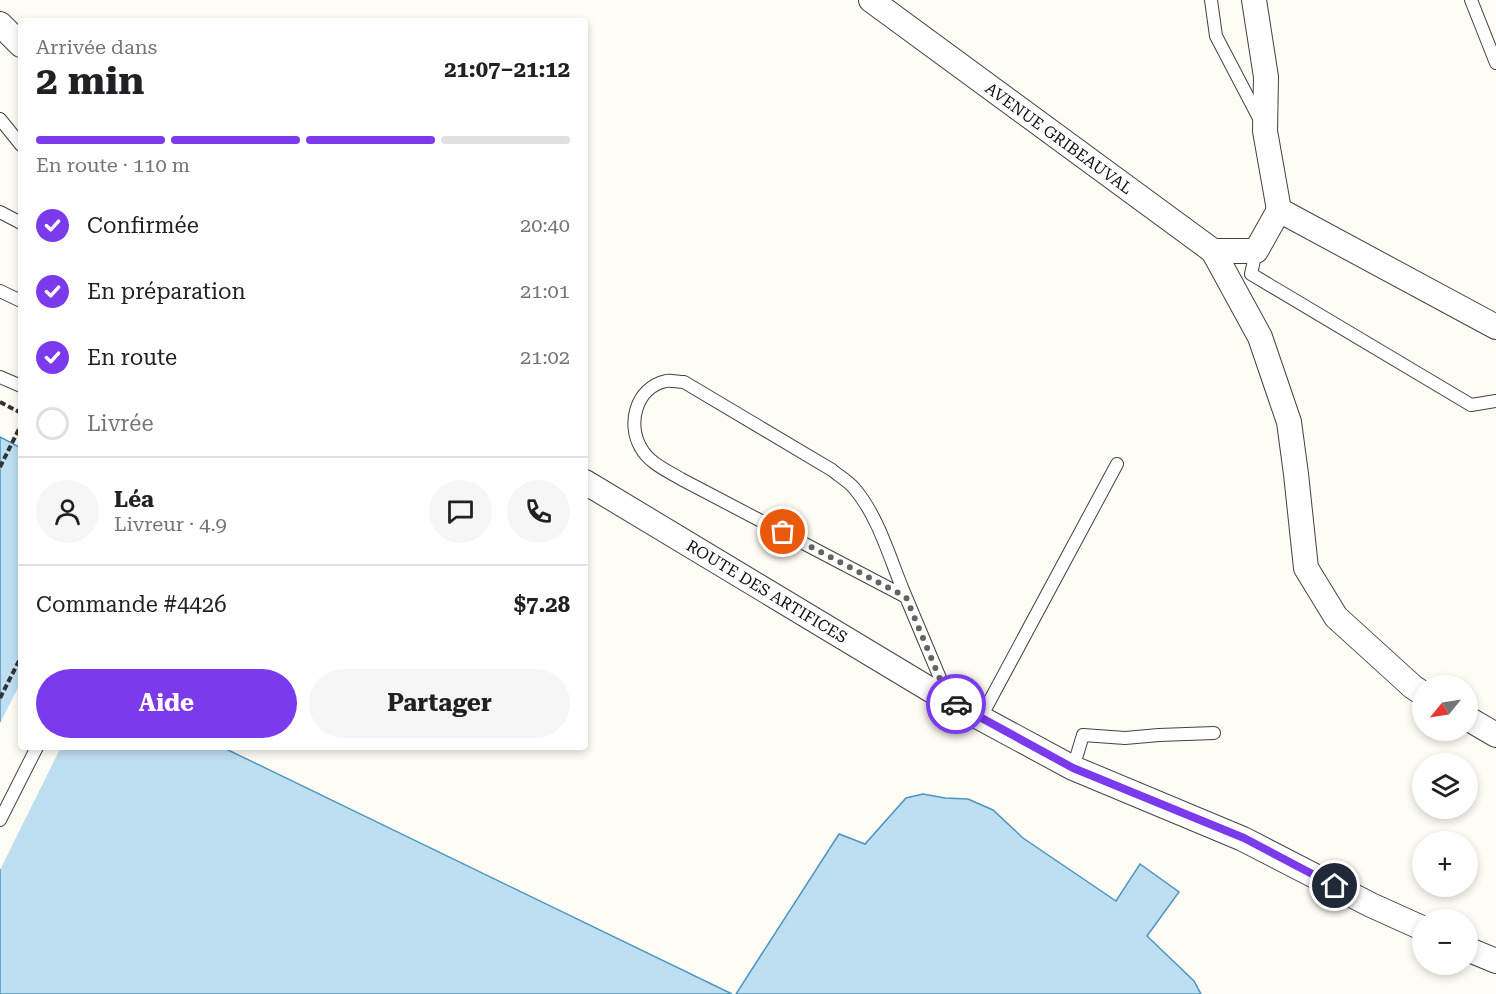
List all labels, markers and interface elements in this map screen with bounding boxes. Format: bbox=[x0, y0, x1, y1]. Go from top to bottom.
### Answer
text: Arrivée dans bbox=[36, 35, 157, 59]
text: 21:07–21:12 bbox=[444, 57, 570, 82]
text: 2 min bbox=[36, 58, 144, 104]
street label: AVENUE GRIBEAUVAL bbox=[982, 79, 1136, 198]
text: En route · 110 m bbox=[36, 153, 190, 177]
icon: check bbox=[36, 209, 69, 242]
text: Confirmée bbox=[87, 213, 199, 238]
text: 20:40 bbox=[520, 213, 570, 237]
icon: check bbox=[36, 275, 69, 308]
text: En préparation bbox=[87, 279, 246, 304]
text: 21:01 bbox=[520, 279, 570, 303]
icon: check bbox=[36, 341, 69, 374]
text: En route bbox=[87, 345, 177, 370]
text: 21:02 bbox=[520, 345, 570, 369]
text: Livrée bbox=[87, 411, 153, 436]
button: person bbox=[36, 480, 99, 543]
button: chat bbox=[429, 480, 492, 543]
button: phone bbox=[507, 480, 570, 543]
text: Léa bbox=[114, 487, 154, 512]
pin bbox=[757, 506, 808, 557]
text: Livreur · 4.9 bbox=[114, 512, 227, 536]
icon: bag bbox=[766, 515, 799, 548]
street label: ROUTE DES ARTIFICES bbox=[683, 536, 851, 647]
text: Commande #4426 bbox=[36, 592, 226, 617]
text: $7.28 bbox=[514, 592, 570, 617]
button: Aide bbox=[36, 669, 297, 738]
button: Partager bbox=[309, 669, 570, 738]
courier bbox=[926, 674, 986, 734]
north arrow bbox=[1412, 675, 1478, 741]
map controls bbox=[1412, 675, 1478, 975]
icon: car bbox=[940, 688, 973, 721]
button: layers bbox=[1412, 753, 1478, 819]
button: + bbox=[1412, 831, 1478, 897]
pin bbox=[1309, 860, 1360, 911]
icon: home bbox=[1318, 869, 1351, 902]
button: − bbox=[1412, 909, 1478, 975]

